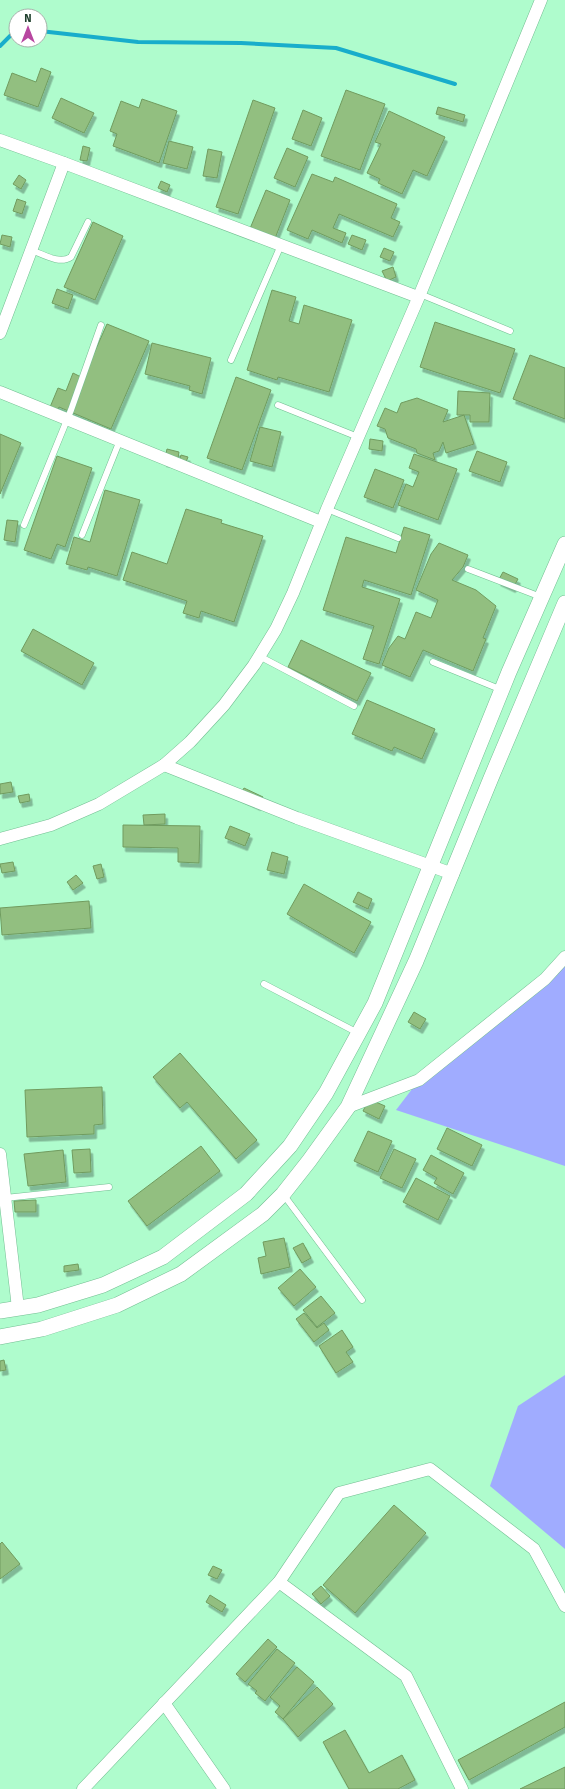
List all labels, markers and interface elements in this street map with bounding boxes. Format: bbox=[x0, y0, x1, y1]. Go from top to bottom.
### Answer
north arrow bbox=[8, 8, 48, 48]
text: N bbox=[24, 12, 32, 25]

